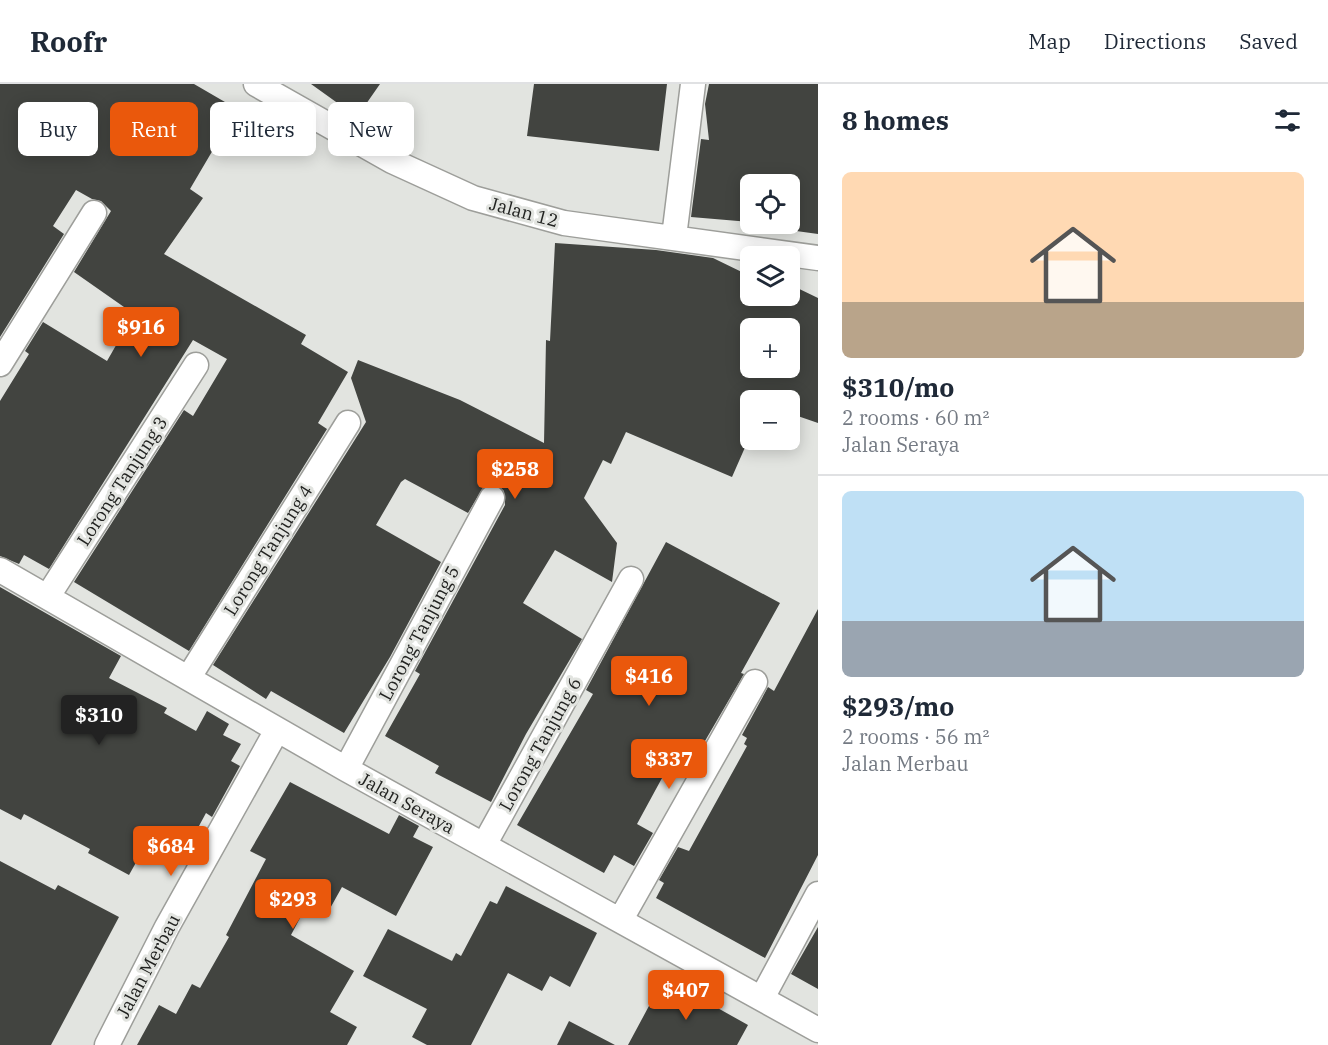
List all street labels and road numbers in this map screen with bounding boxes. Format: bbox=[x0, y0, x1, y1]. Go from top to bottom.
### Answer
street label: Jalan 12 bbox=[487, 192, 561, 232]
street label: Lorong Tanjung 3 bbox=[72, 412, 172, 550]
street label: Lorong Tanjung 4 bbox=[219, 480, 317, 620]
street label: Lorong Tanjung 5 bbox=[374, 562, 464, 704]
street label: Lorong Tanjung 6 bbox=[494, 673, 586, 815]
street label: Jalan Seraya bbox=[355, 767, 459, 839]
street label: Jalan Merbau bbox=[111, 910, 185, 1022]

